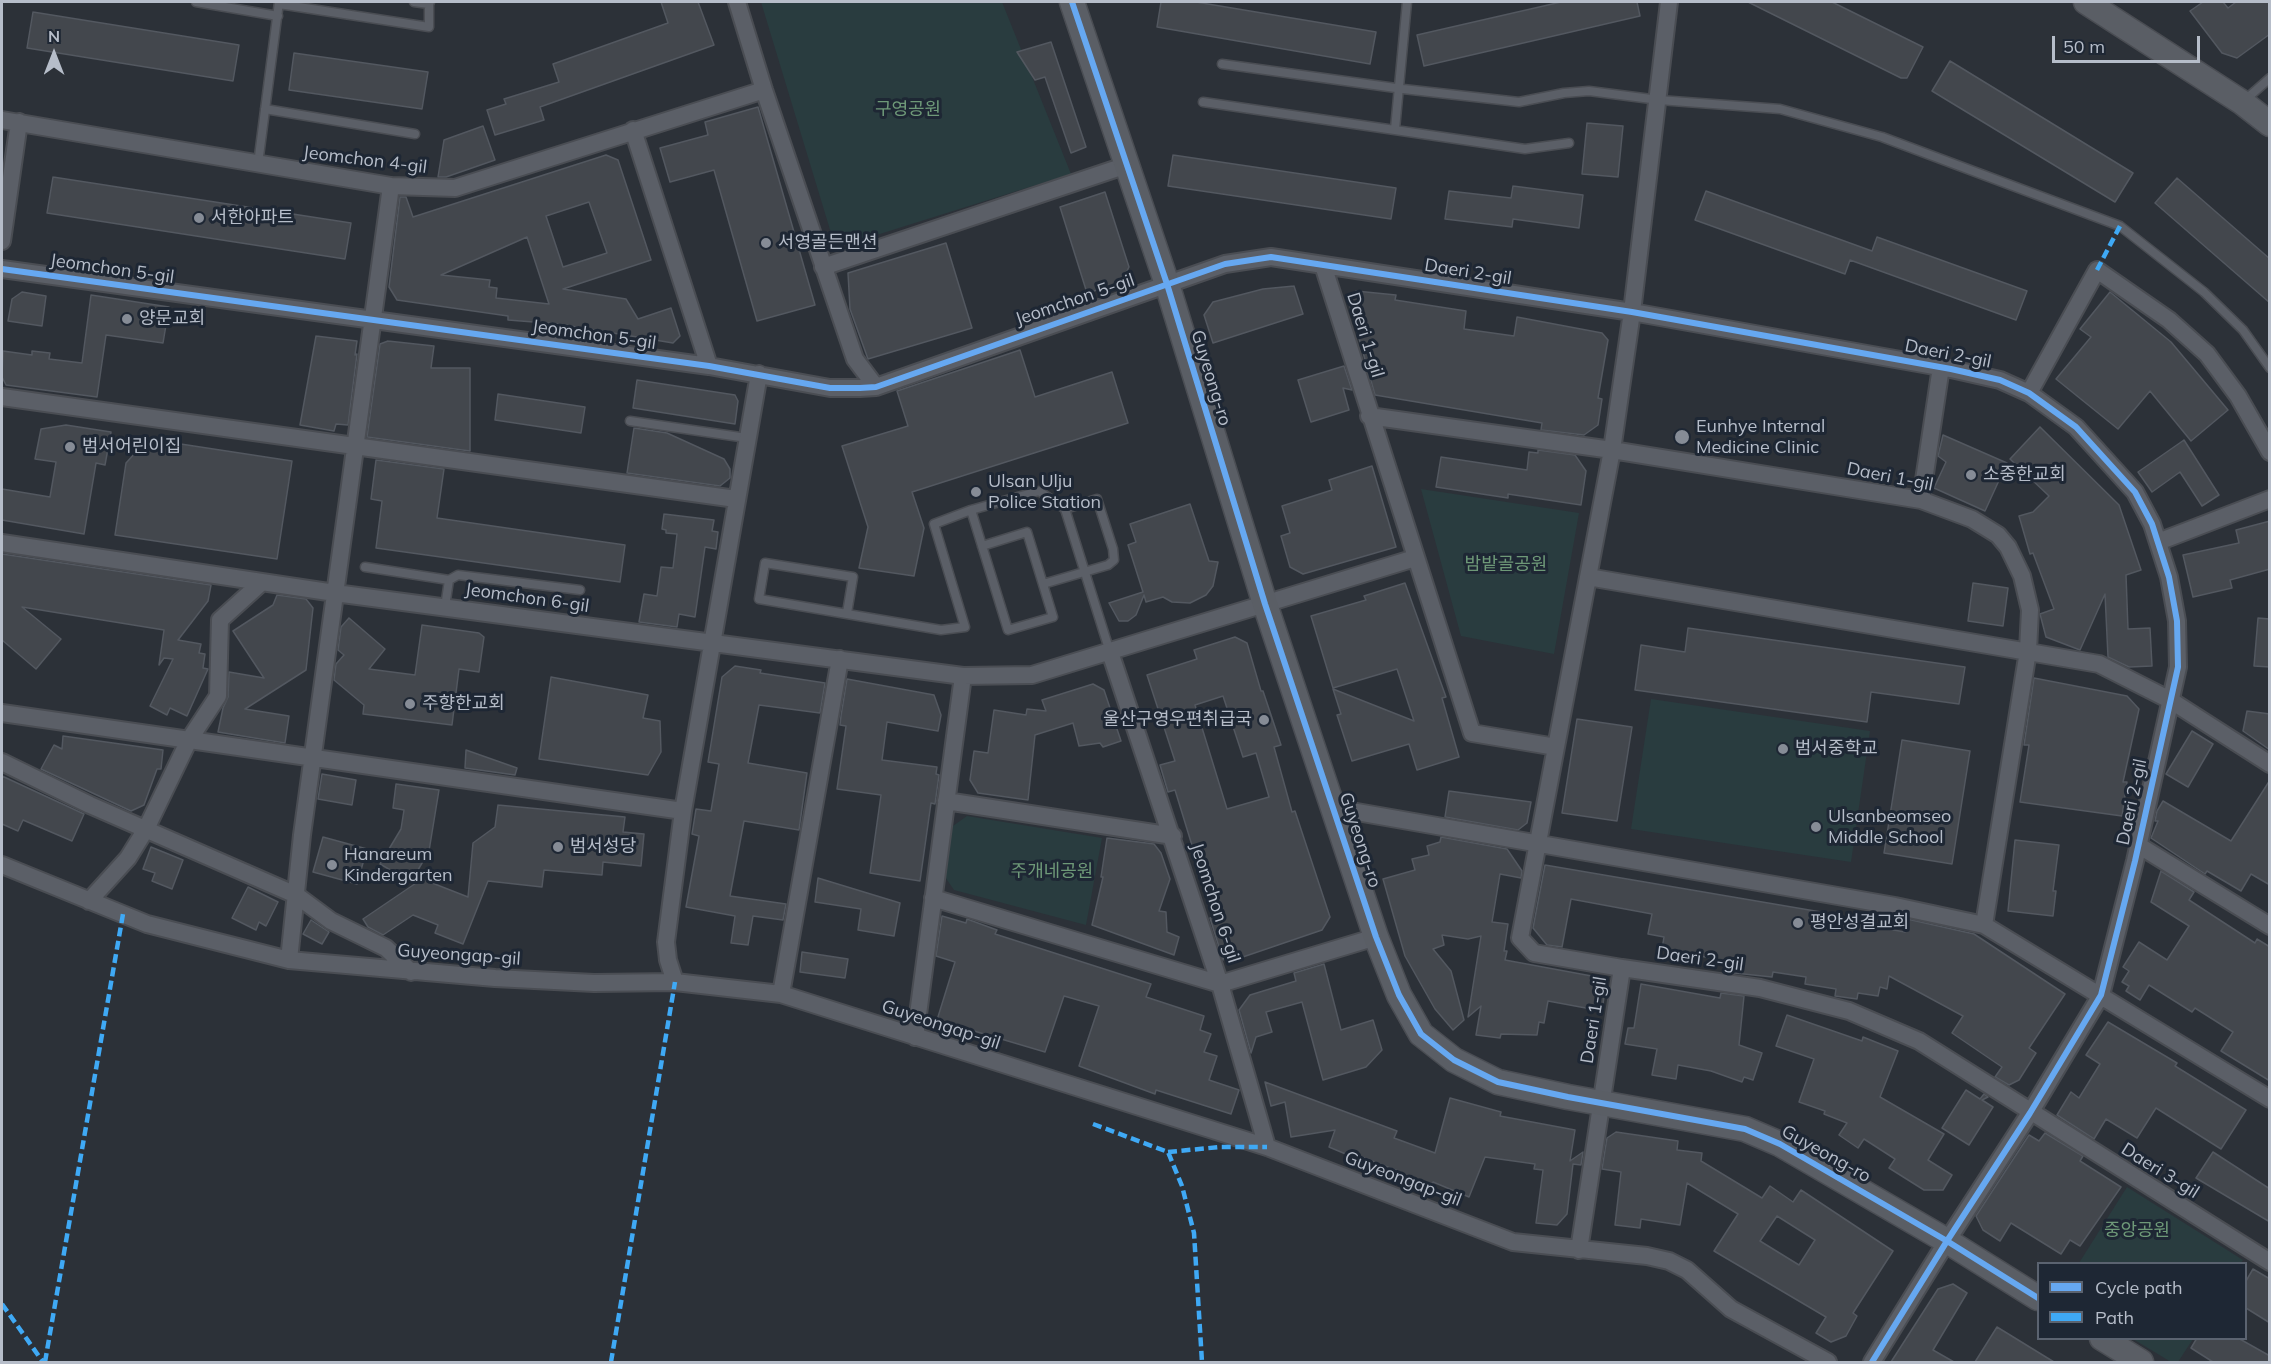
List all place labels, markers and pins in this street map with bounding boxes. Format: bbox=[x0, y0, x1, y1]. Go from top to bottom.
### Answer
place label: 서한아파트 bbox=[211, 207, 294, 229]
marker: 서한아파트 bbox=[192, 211, 206, 225]
place label: 서영골든맨션 bbox=[778, 232, 877, 254]
marker: 서영골든맨션 bbox=[759, 236, 773, 250]
place label: 양문교회 bbox=[139, 308, 205, 330]
marker: 양문교회 bbox=[120, 312, 134, 326]
place label: Eunhye Internal Medicine Clinic bbox=[1696, 416, 1825, 458]
marker: Eunhye Internal Medicine Clinic bbox=[1673, 428, 1691, 446]
place label: 범서어린이집 bbox=[82, 436, 181, 458]
marker: 범서어린이집 bbox=[63, 440, 77, 454]
place label: 소중한교회 bbox=[1983, 464, 2066, 486]
marker: 소중한교회 bbox=[1964, 468, 1978, 482]
place label: Ulsan Ulju Police Station bbox=[988, 471, 1101, 514]
marker: Ulsan Ulju Police Station bbox=[969, 485, 983, 499]
place label: 주향한교회 bbox=[422, 693, 505, 715]
marker: 주향한교회 bbox=[403, 697, 417, 711]
place label: 울산구영우편취급국 bbox=[1103, 709, 1252, 731]
marker: 울산구영우편취급국 bbox=[1257, 713, 1271, 727]
place label: 범서중학교 bbox=[1795, 738, 1878, 760]
marker: 범서중학교 bbox=[1776, 742, 1790, 756]
place label: Ulsanbeomseo Middle School bbox=[1828, 806, 1951, 848]
marker: Ulsanbeomseo Middle School bbox=[1809, 820, 1823, 834]
place label: 범서성당 bbox=[570, 836, 636, 858]
marker: 범서성당 bbox=[551, 840, 565, 854]
place label: Hanareum Kindergarten bbox=[344, 844, 452, 886]
marker: Hanareum Kindergarten bbox=[325, 858, 339, 872]
place label: 평안성결교회 bbox=[1810, 912, 1909, 934]
marker: 평안성결교회 bbox=[1791, 916, 1805, 930]

